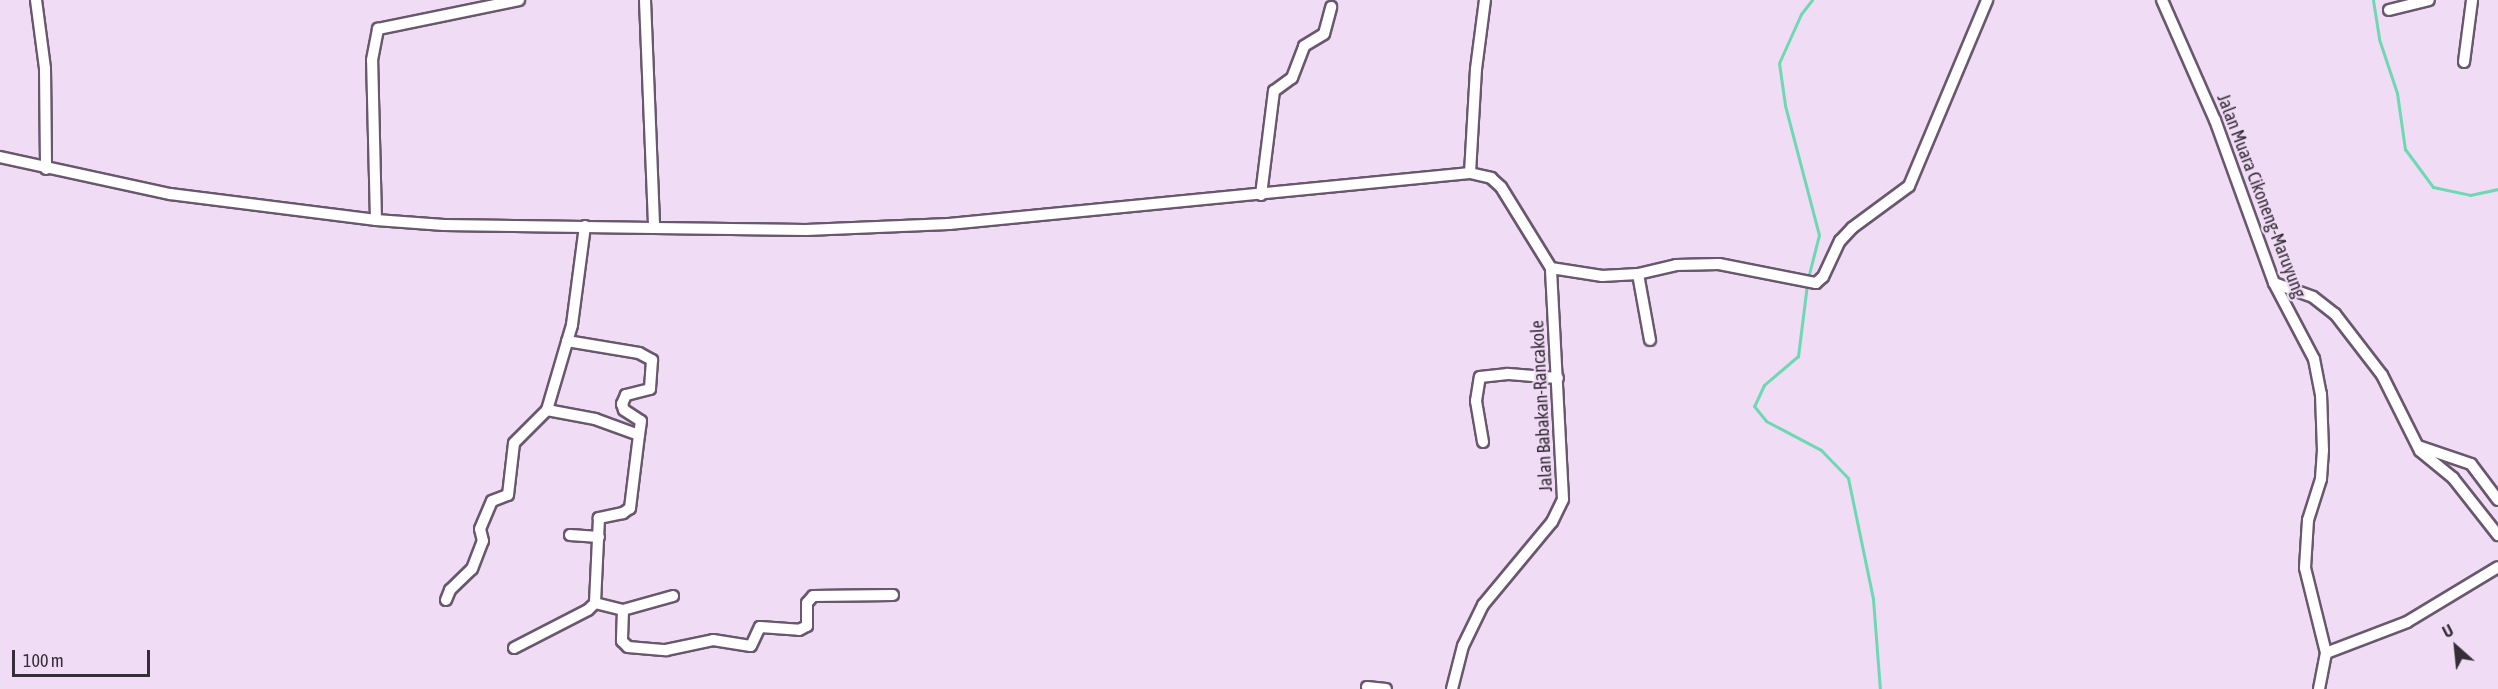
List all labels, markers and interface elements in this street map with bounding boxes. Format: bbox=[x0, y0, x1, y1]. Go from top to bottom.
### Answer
street label: Jalan Muara Cikoneng-Maruyung bbox=[2212, 91, 2310, 301]
street label: Jalan Babakan-Rancakole bbox=[1527, 320, 1557, 492]
north arrow bbox=[2426, 617, 2486, 677]
text: U bbox=[2440, 621, 2456, 641]
scale bar bbox=[15, 638, 153, 676]
text: 100 m bbox=[23, 650, 64, 671]

